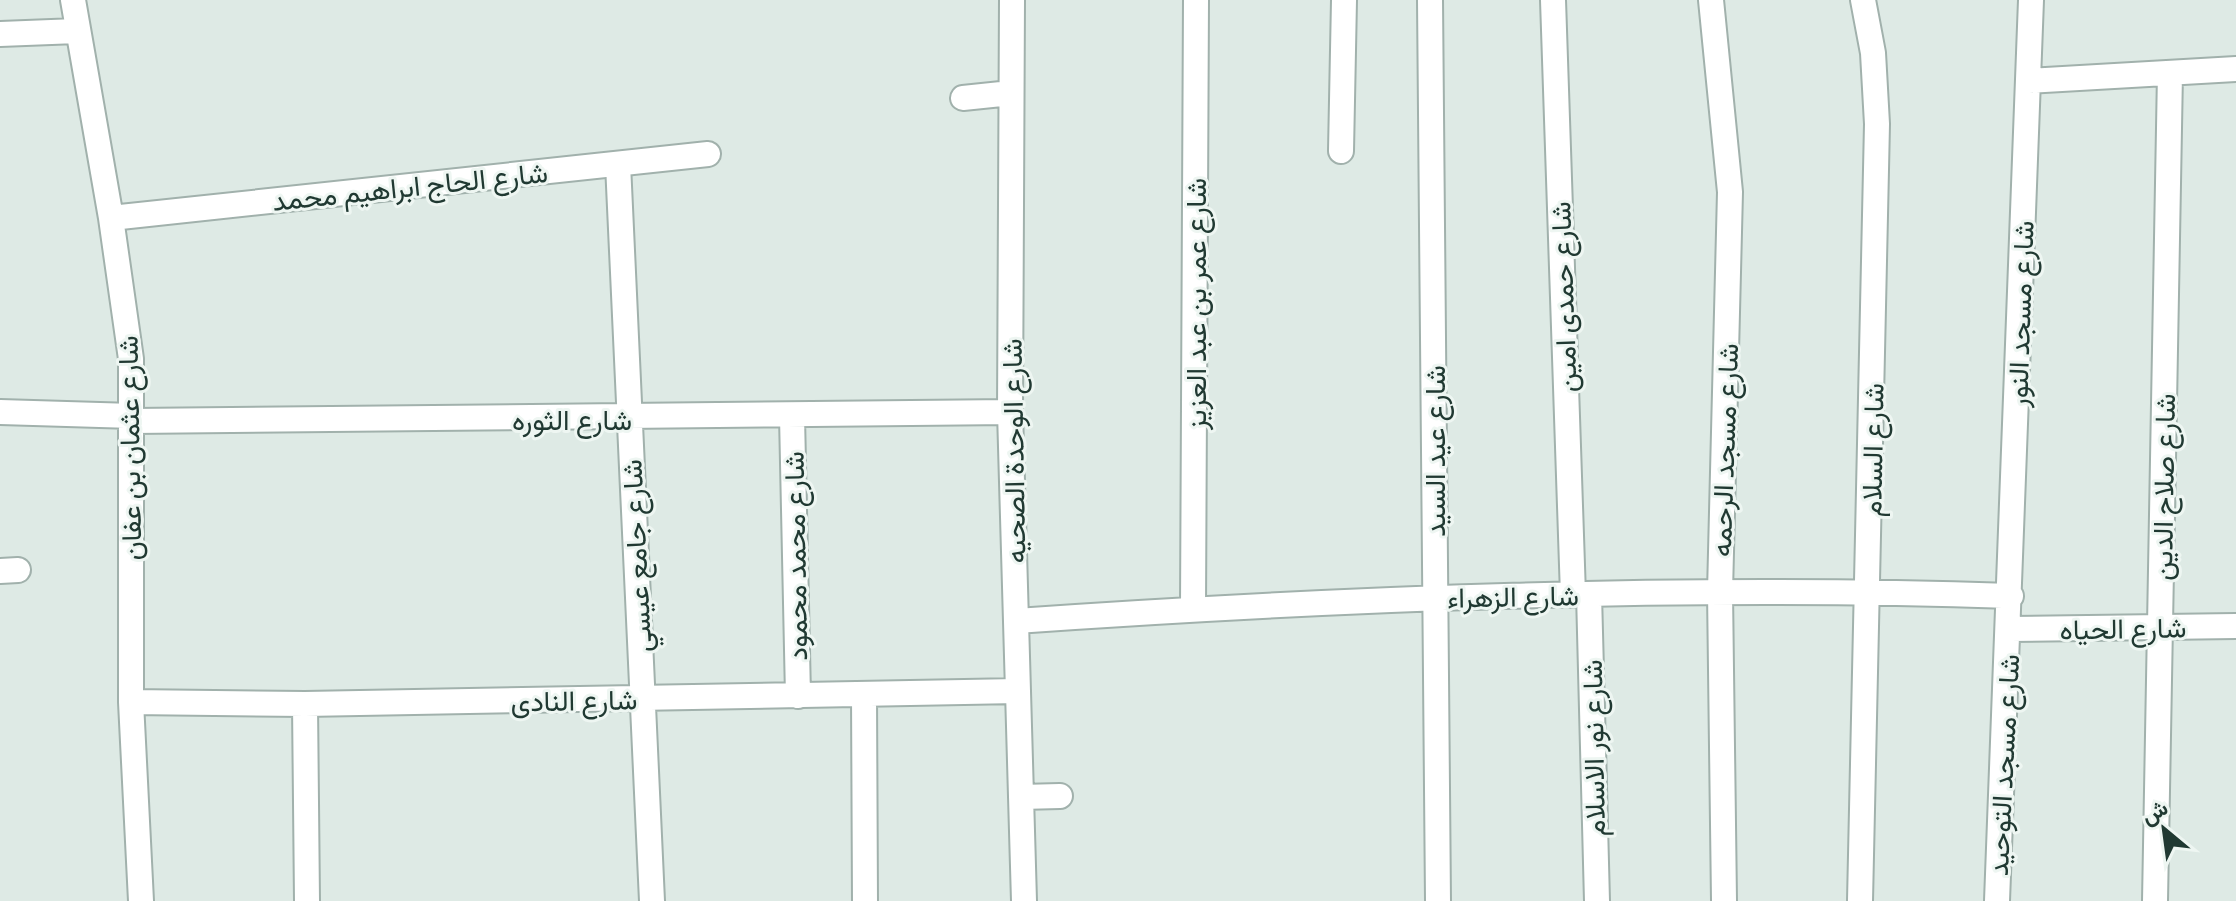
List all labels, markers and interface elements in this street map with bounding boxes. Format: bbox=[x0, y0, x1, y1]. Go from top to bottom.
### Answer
street label: شارع الحاج ابراهيم محمد bbox=[270, 150, 550, 222]
street label: شارع عمر بن عبد العزيز bbox=[1174, 178, 1217, 431]
street label: شارع حمدى امين bbox=[1538, 201, 1588, 393]
street label: شارع مسجد النور bbox=[1995, 220, 2045, 409]
street label: شارع عثمان بن عفان bbox=[106, 335, 152, 561]
street label: شارع الوحدة الصحيه bbox=[990, 338, 1036, 564]
street label: شارع مسجد الرحمه bbox=[1699, 342, 1749, 558]
street label: شارع عيد السيد bbox=[1413, 365, 1456, 537]
street label: شارع السلام bbox=[1849, 383, 1895, 517]
street label: شارع صلاح الدين bbox=[2140, 393, 2186, 581]
street label: شارع الثوره bbox=[512, 398, 632, 441]
street label: شارع محمد محمود bbox=[772, 451, 818, 661]
street label: شارع جامع عيسي bbox=[609, 458, 665, 654]
street label: شارع الزهراء bbox=[1447, 573, 1579, 619]
street label: شارع الحياه bbox=[2059, 605, 2187, 651]
street label: شارع مسجد التوحيد bbox=[1976, 653, 2030, 877]
street label: شارع نور الاسلام bbox=[1570, 659, 1616, 837]
street label: شارع النادى bbox=[510, 677, 638, 723]
north arrow bbox=[2124, 789, 2204, 869]
text: ش bbox=[2135, 790, 2174, 833]

